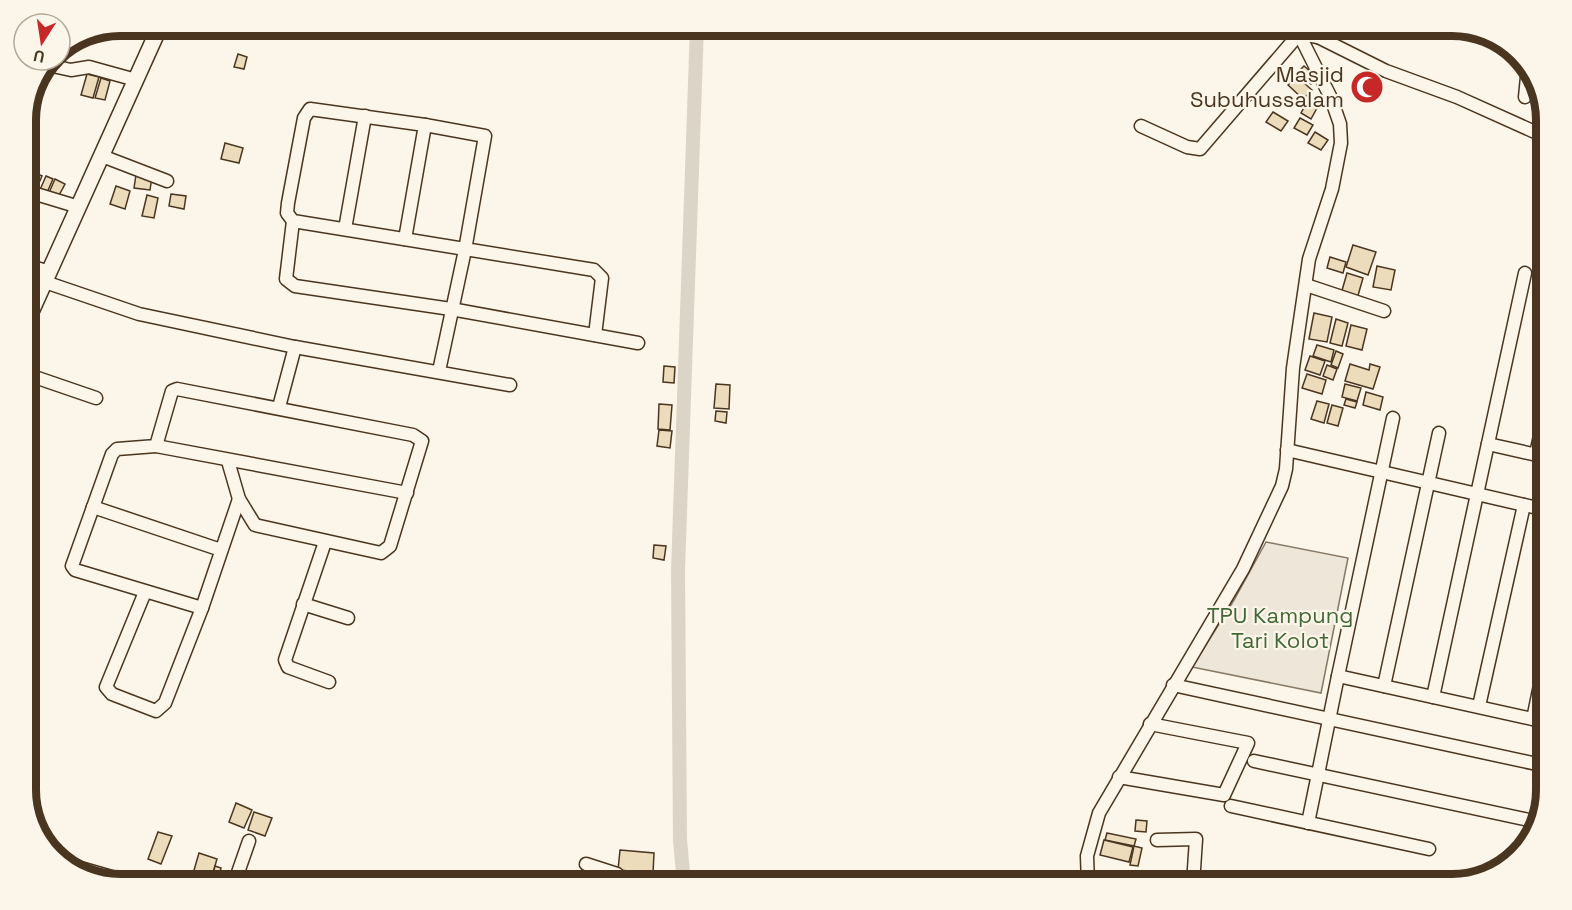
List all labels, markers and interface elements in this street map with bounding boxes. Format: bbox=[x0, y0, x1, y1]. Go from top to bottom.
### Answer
north arrow bbox=[12, 12, 72, 72]
text: U bbox=[32, 45, 46, 68]
place label: Masjid Subuhussalam bbox=[1190, 60, 1344, 113]
mosque icon: Masjid Subuhussalam bbox=[1349, 69, 1385, 105]
park label: TPU Kampung Tari Kolot bbox=[1207, 601, 1353, 654]

